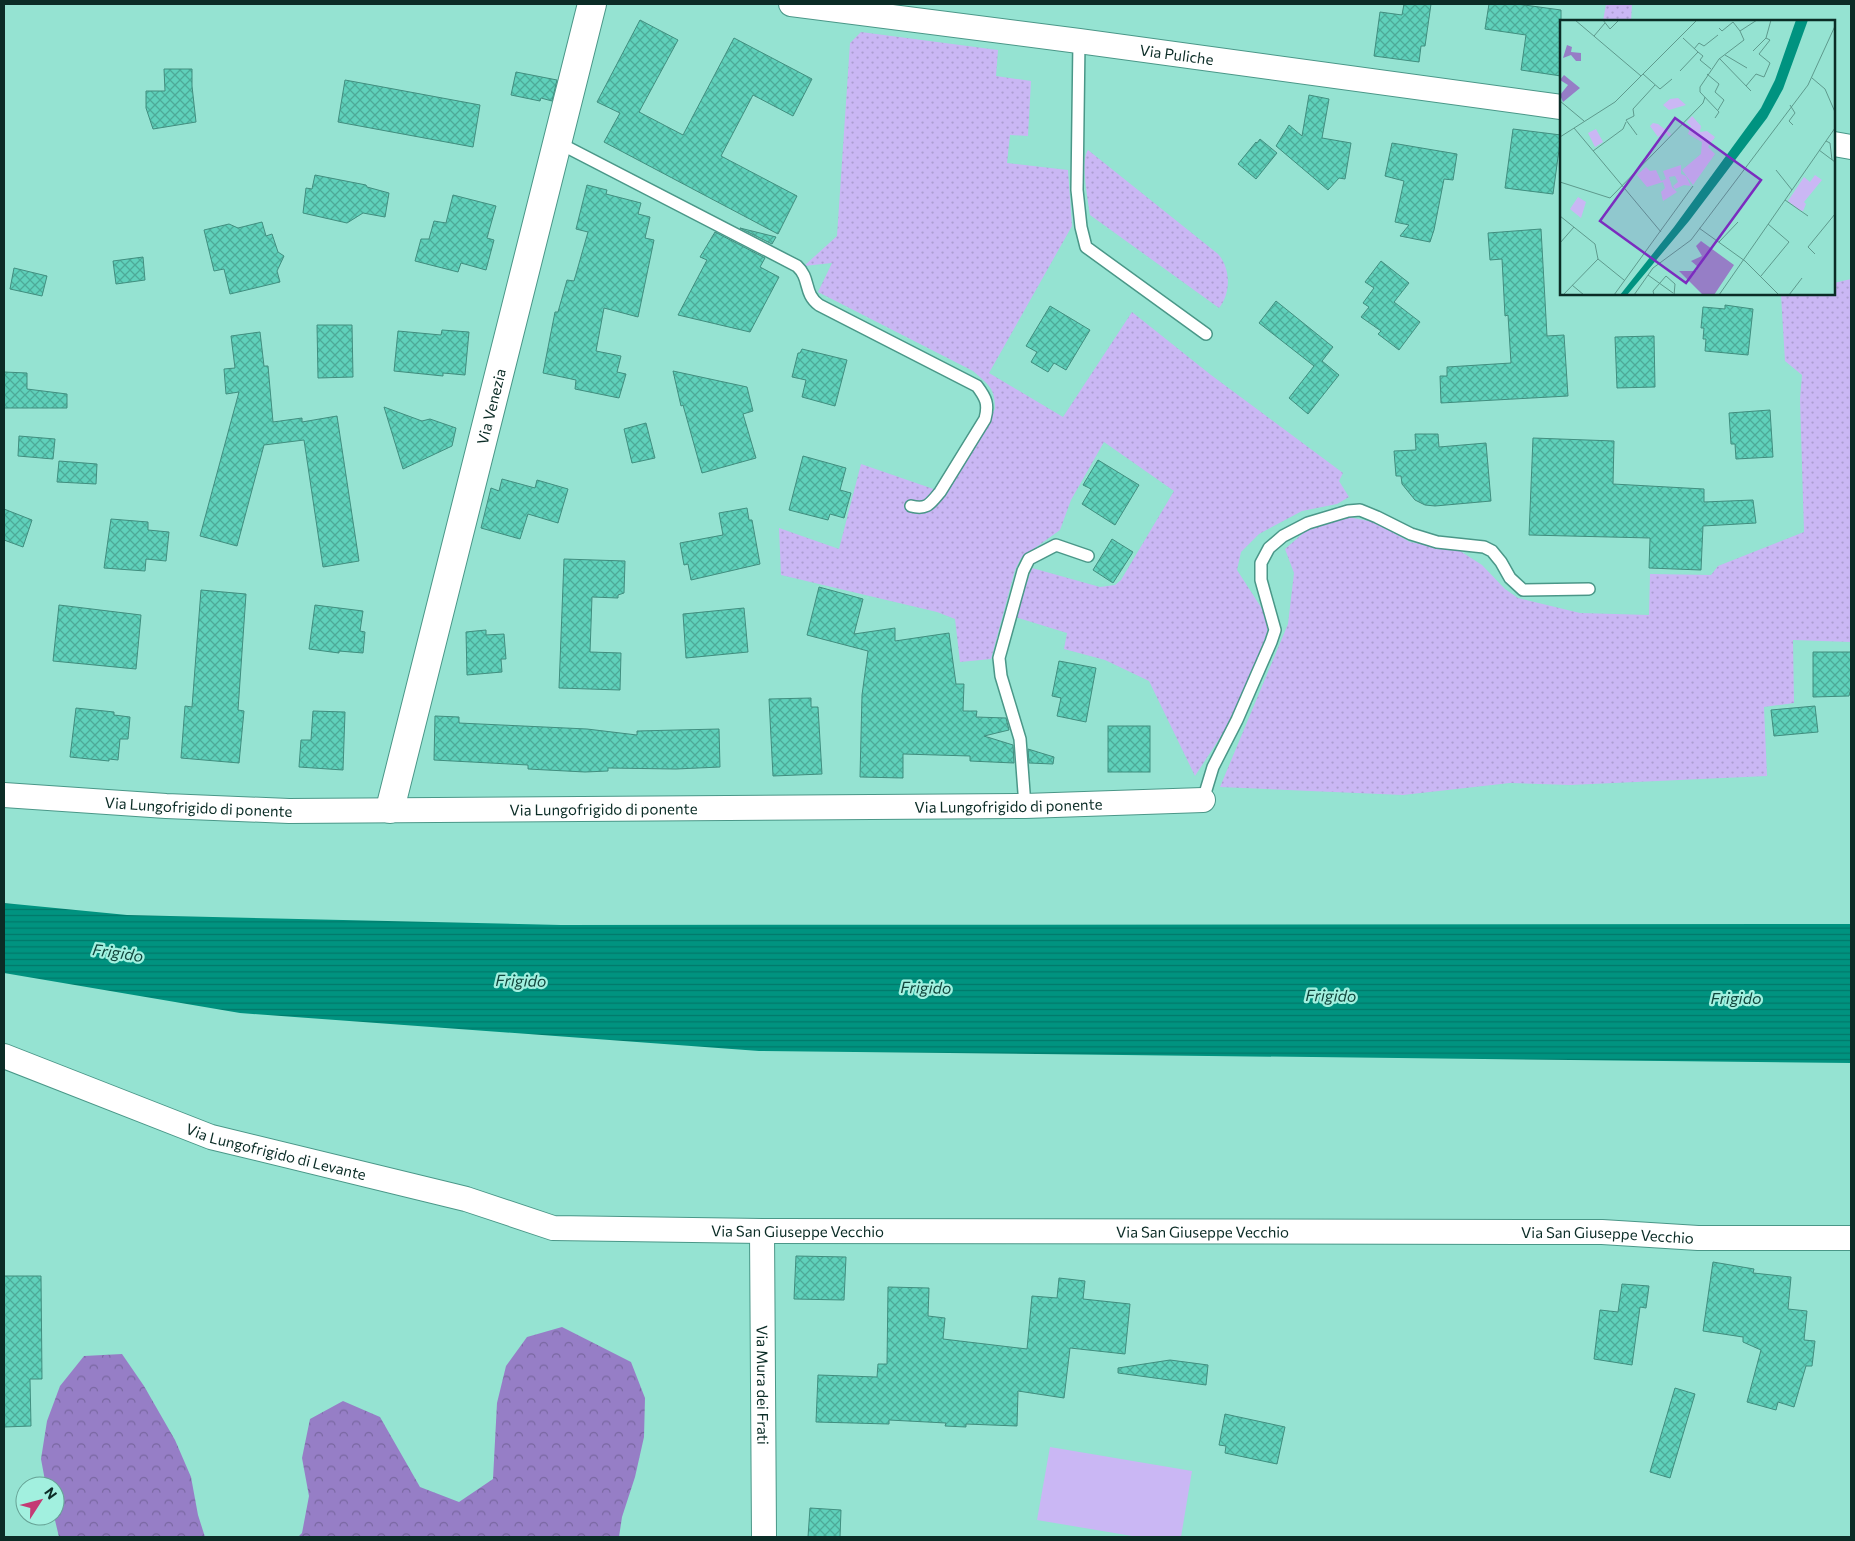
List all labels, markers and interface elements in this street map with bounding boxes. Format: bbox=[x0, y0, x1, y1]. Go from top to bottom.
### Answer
inset map bbox=[1560, 20, 1835, 295]
street label: Via Puliche bbox=[1139, 40, 1215, 68]
street label: Via Venezia bbox=[473, 367, 509, 446]
street label: Via Lungofrigido di ponente bbox=[104, 793, 293, 820]
street label: Via Lungofrigido di ponente bbox=[914, 794, 1103, 816]
street label: Via Lungofrigido di ponente bbox=[509, 799, 698, 819]
water label: Frigido bbox=[91, 939, 145, 965]
water label: Frigido bbox=[495, 970, 547, 990]
water label: Frigido bbox=[900, 977, 952, 997]
water label: Frigido bbox=[1305, 985, 1357, 1005]
water label: Frigido bbox=[1710, 988, 1762, 1007]
street label: Via Lungofrigido di Levante bbox=[184, 1119, 368, 1183]
street label: Via San Giuseppe Vecchio bbox=[711, 1221, 884, 1240]
street label: Via San Giuseppe Vecchio bbox=[1116, 1222, 1289, 1241]
street label: Via San Giuseppe Vecchio bbox=[1521, 1223, 1695, 1247]
street label: Via Mura dei Frati bbox=[754, 1325, 772, 1445]
north arrow bbox=[15, 1476, 65, 1526]
text: N bbox=[41, 1484, 61, 1502]

